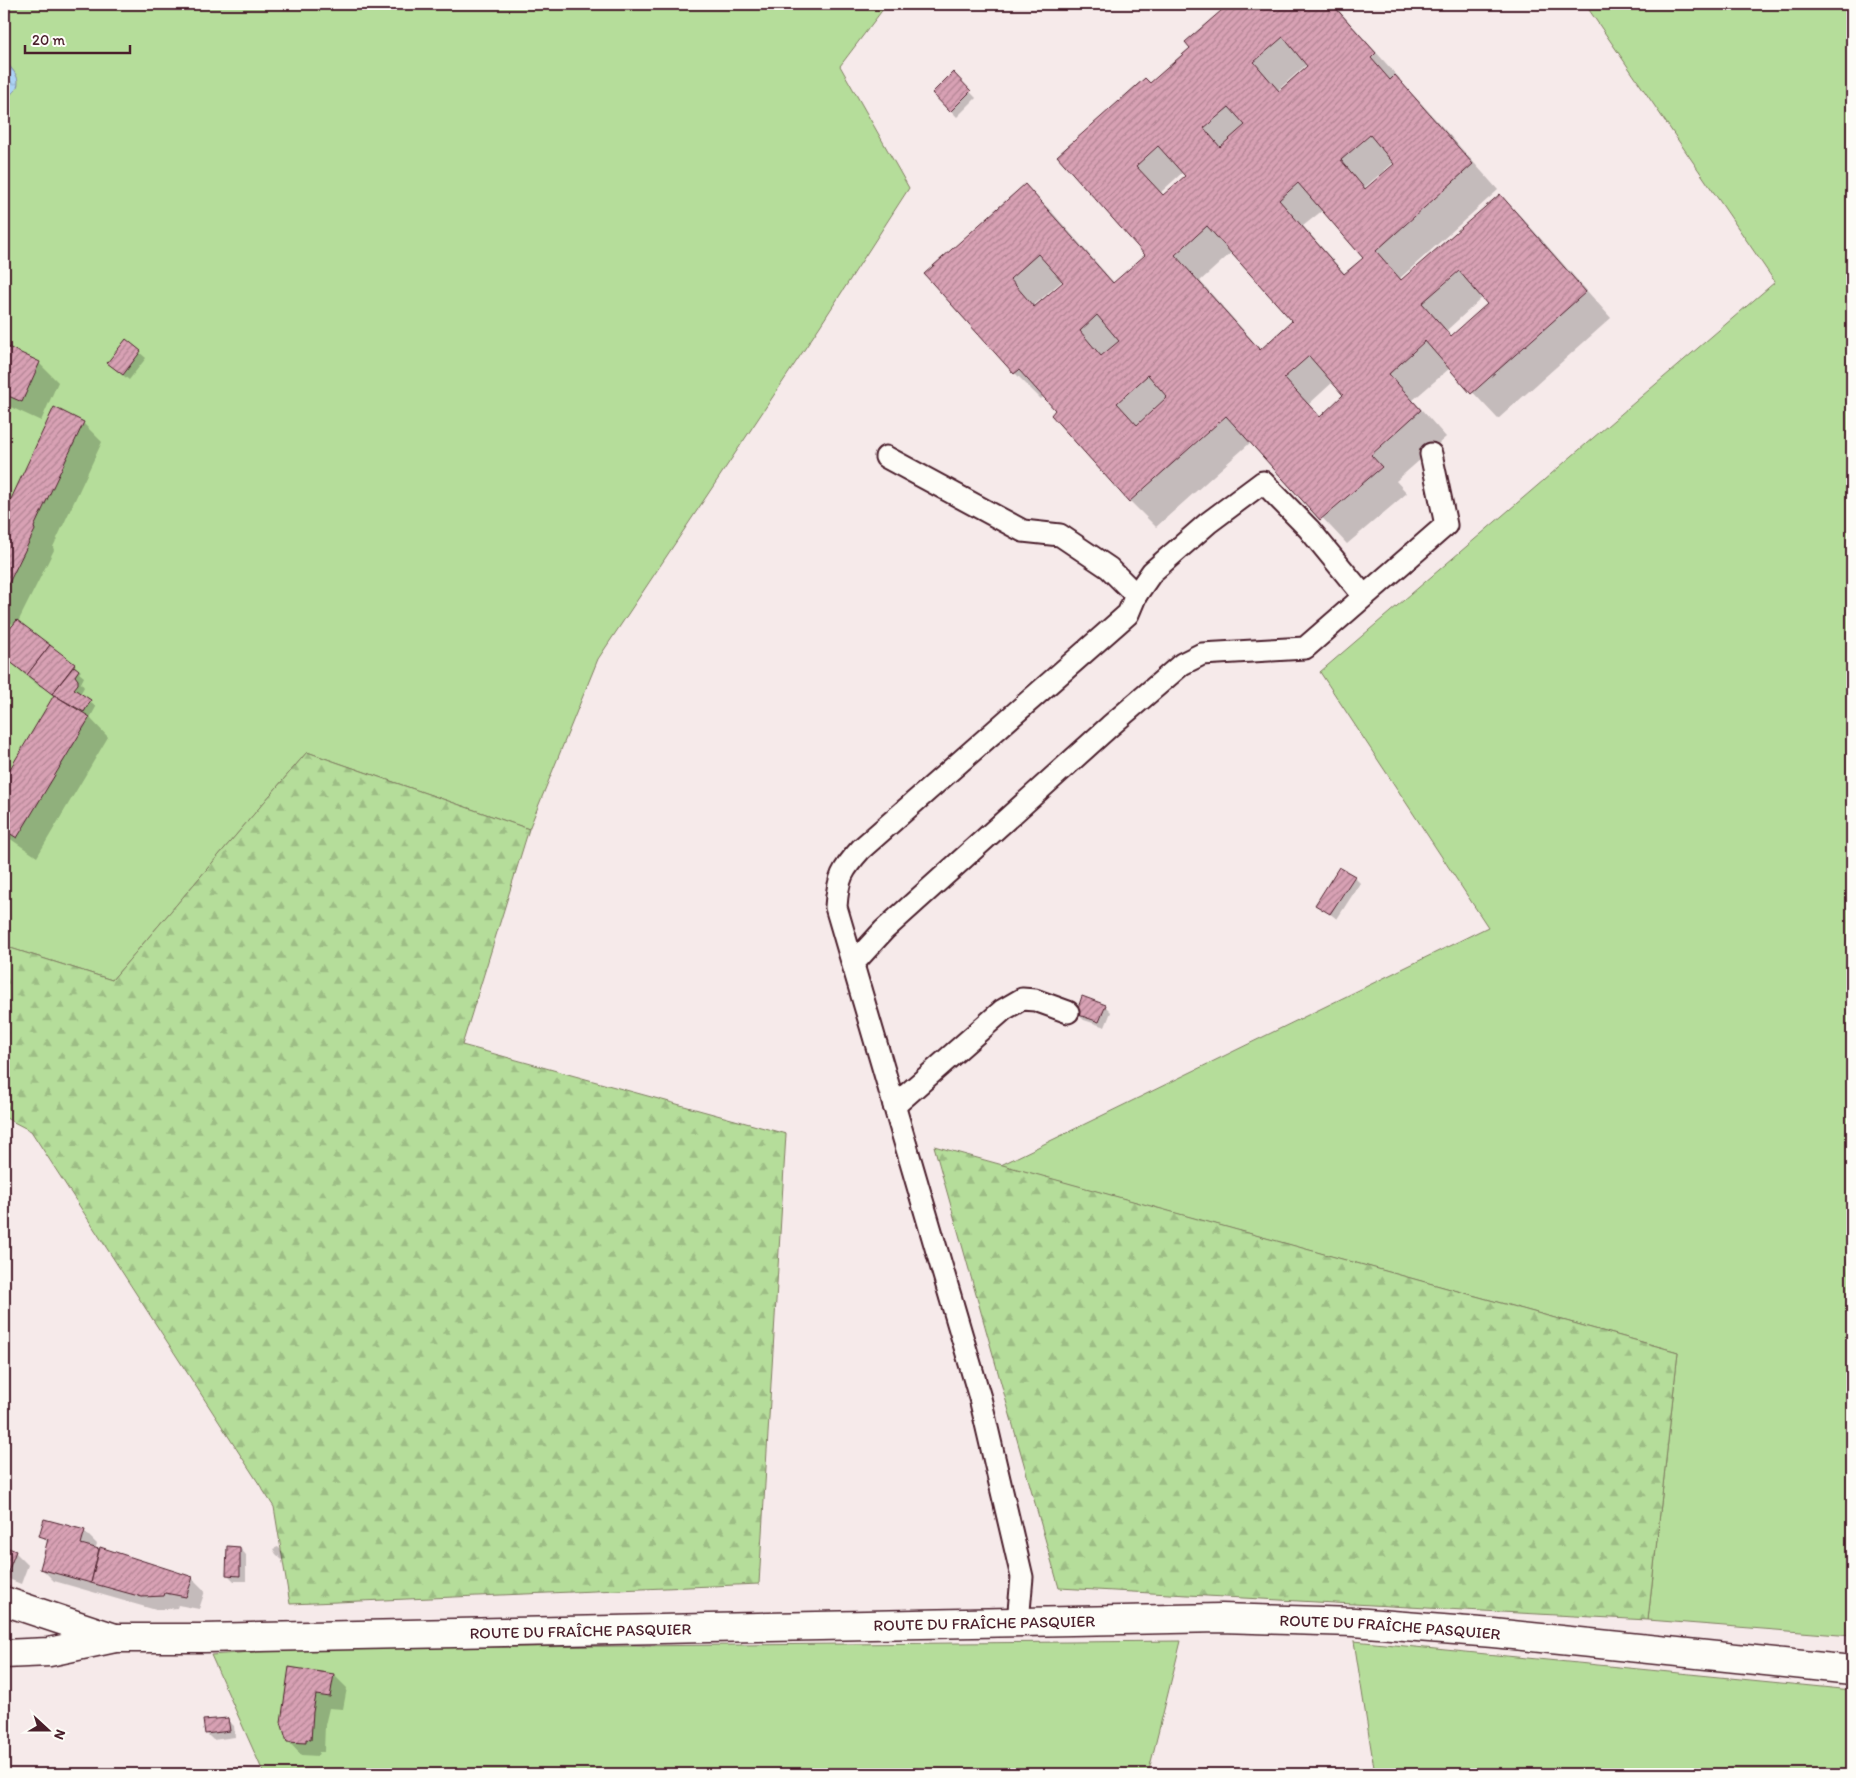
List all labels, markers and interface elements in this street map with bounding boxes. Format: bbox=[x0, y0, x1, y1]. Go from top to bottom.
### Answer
scale bar bbox=[25, 22, 130, 54]
text: 20 m bbox=[32, 31, 66, 49]
street label: ROUTE DU FRAÎCHE PASQUIER bbox=[1279, 1610, 1502, 1643]
street label: ROUTE DU FRAÎCHE PASQUIER bbox=[873, 1611, 1095, 1634]
street label: ROUTE DU FRAÎCHE PASQUIER bbox=[469, 1619, 692, 1642]
north arrow bbox=[22, 1706, 72, 1756]
text: N bbox=[50, 1727, 69, 1742]

